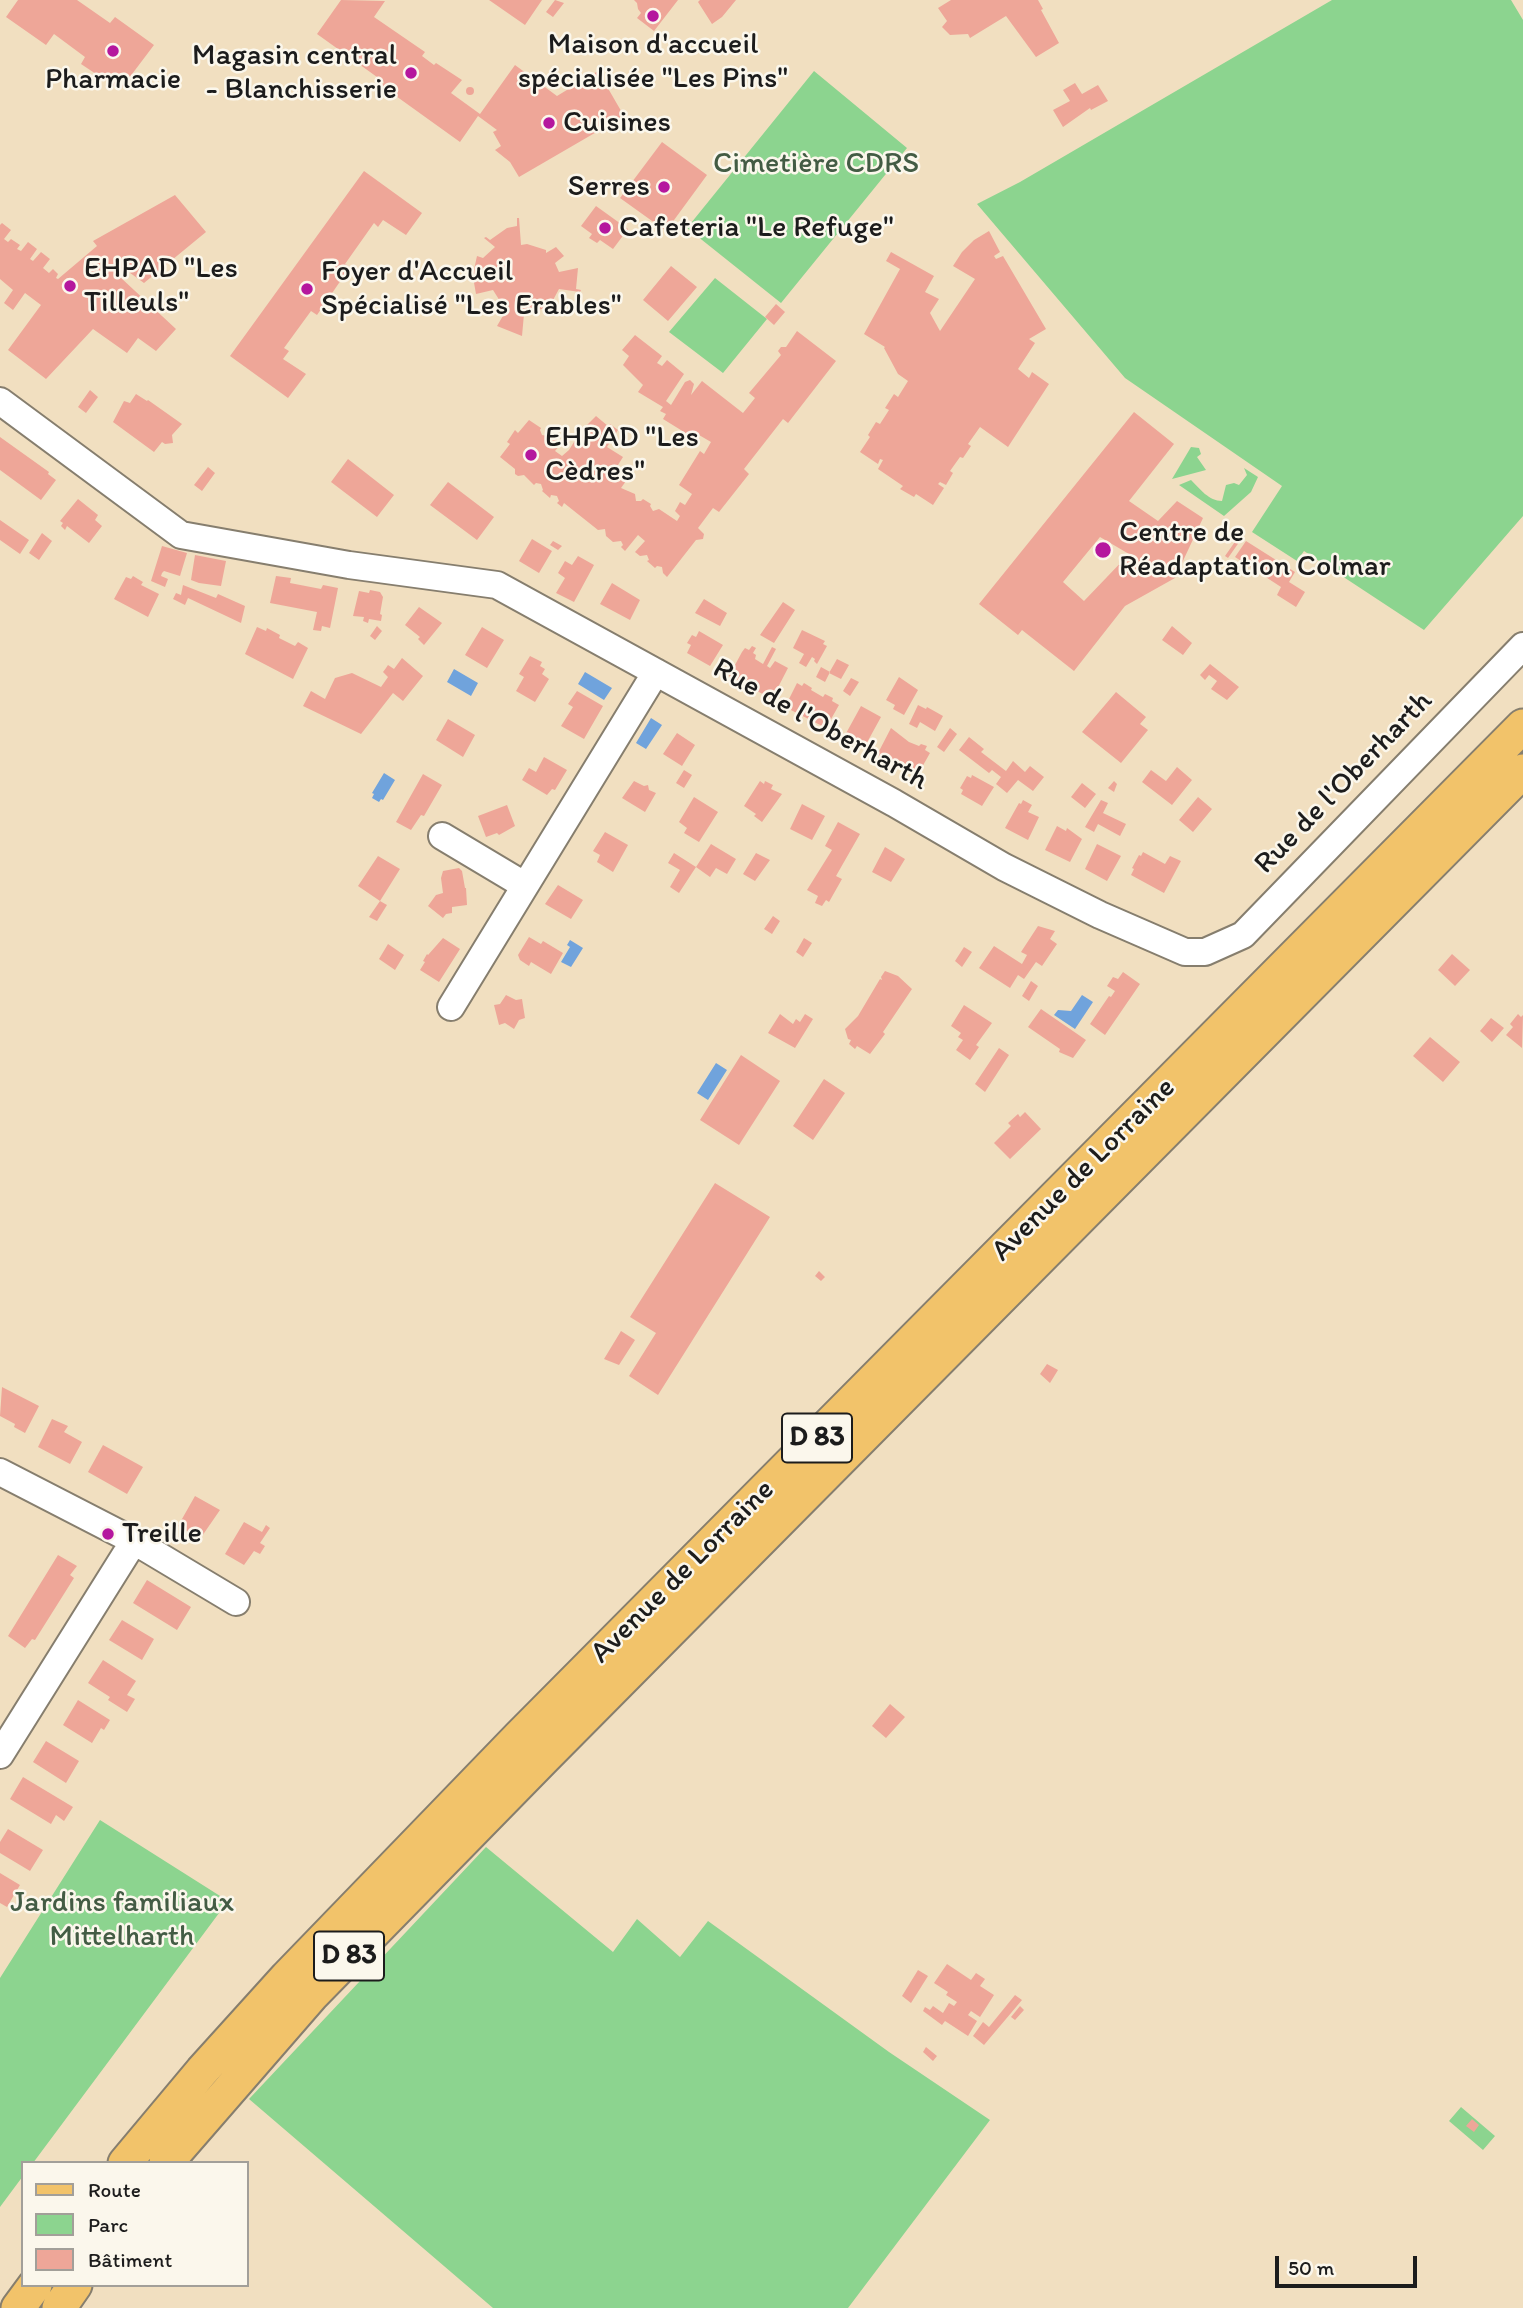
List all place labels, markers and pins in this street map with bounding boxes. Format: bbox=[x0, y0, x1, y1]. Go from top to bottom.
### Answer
marker: Maison d'accueil spécialisée "Les Pins" bbox=[645, 8, 661, 24]
place label: Maison d'accueil spécialisée "Les Pins" bbox=[518, 27, 788, 97]
place label: Magasin central - Blanchisserie bbox=[192, 38, 397, 108]
marker: Pharmacie bbox=[105, 43, 121, 59]
place label: Pharmacie bbox=[45, 62, 181, 98]
marker: Magasin central - Blanchisserie bbox=[403, 65, 419, 81]
place label: Cuisines bbox=[563, 105, 671, 141]
marker: Cuisines bbox=[541, 115, 557, 131]
place label: Serres bbox=[568, 169, 650, 205]
marker: Serres bbox=[656, 179, 672, 195]
place label: Cafeteria "Le Refuge" bbox=[619, 210, 894, 246]
marker: Cafeteria "Le Refuge" bbox=[597, 220, 613, 236]
place label: EHPAD "Les Tilleuls" bbox=[84, 251, 238, 322]
place label: Foyer d'Accueil Spécialisé "Les Erables" bbox=[321, 254, 622, 324]
marker: EHPAD "Les Tilleuls" bbox=[62, 278, 78, 294]
marker: Foyer d'Accueil Spécialisé "Les Erables" bbox=[299, 281, 315, 297]
place label: EHPAD "Les Cèdres" bbox=[545, 420, 699, 490]
marker: EHPAD "Les Cèdres" bbox=[523, 447, 539, 463]
place label: Centre de Réadaptation Colmar bbox=[1119, 515, 1391, 586]
marker: Centre de Réadaptation Colmar bbox=[1093, 540, 1113, 560]
place label: Treille bbox=[122, 1516, 202, 1552]
marker: Treille bbox=[100, 1526, 116, 1542]

